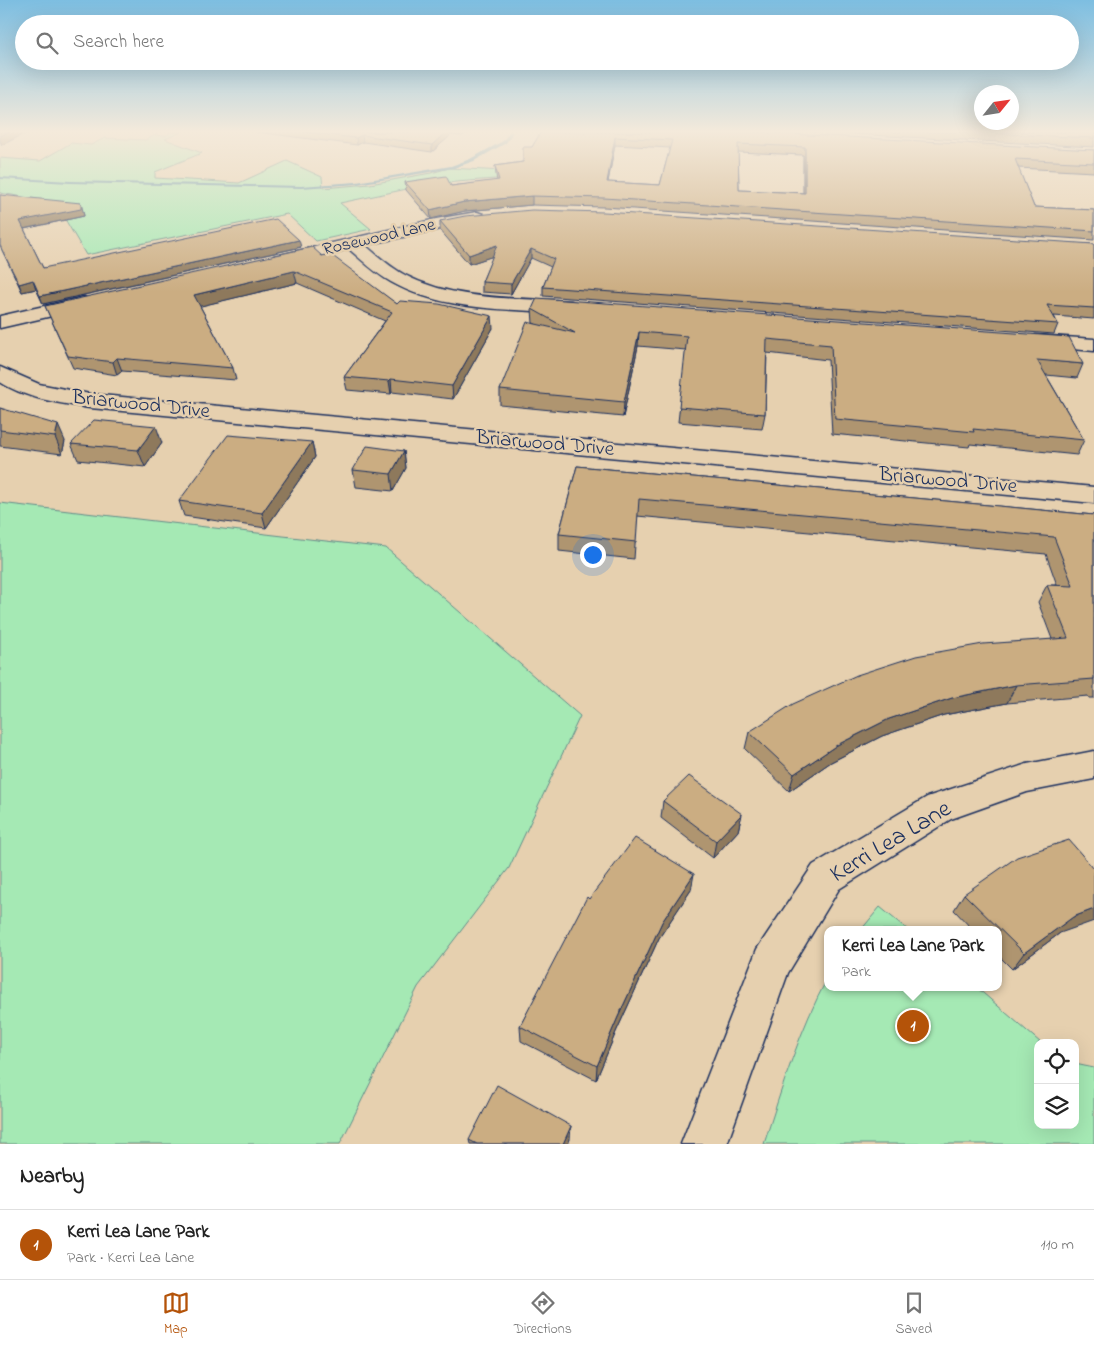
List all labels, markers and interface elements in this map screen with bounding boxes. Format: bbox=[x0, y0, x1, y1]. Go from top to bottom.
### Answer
search box bbox=[15, 15, 1079, 70]
icon: search bbox=[33, 29, 61, 57]
text: Search here bbox=[73, 29, 164, 56]
north arrow bbox=[974, 85, 1019, 130]
street label: Rosewood Lane bbox=[320, 212, 439, 264]
street label: Briarwood Drive bbox=[70, 383, 212, 427]
street label: Briarwood Drive bbox=[474, 423, 616, 465]
street label: Briarwood Drive bbox=[877, 460, 1019, 502]
your location bbox=[580, 542, 606, 568]
street label: Kerri Lea Lane bbox=[823, 791, 959, 892]
popup bbox=[824, 926, 1002, 991]
text: Kerri Lea Lane Park bbox=[842, 933, 984, 960]
text: Park bbox=[842, 960, 871, 984]
pin: 1 bbox=[897, 1007, 929, 1045]
map controls bbox=[1034, 1039, 1079, 1129]
button: locate bbox=[1034, 1039, 1079, 1084]
button: layers bbox=[1034, 1084, 1079, 1129]
text: Nearby bbox=[20, 1162, 84, 1192]
text: Kerri Lea Lane Park bbox=[67, 1219, 209, 1246]
text: 1 bbox=[33, 1233, 39, 1257]
text: 110 m bbox=[1040, 1233, 1074, 1257]
text: Park · Kerri Lea Lane bbox=[67, 1246, 194, 1270]
tab: Map bbox=[162, 1289, 190, 1340]
tab: Directions bbox=[514, 1289, 572, 1340]
tab: Saved bbox=[896, 1289, 932, 1340]

